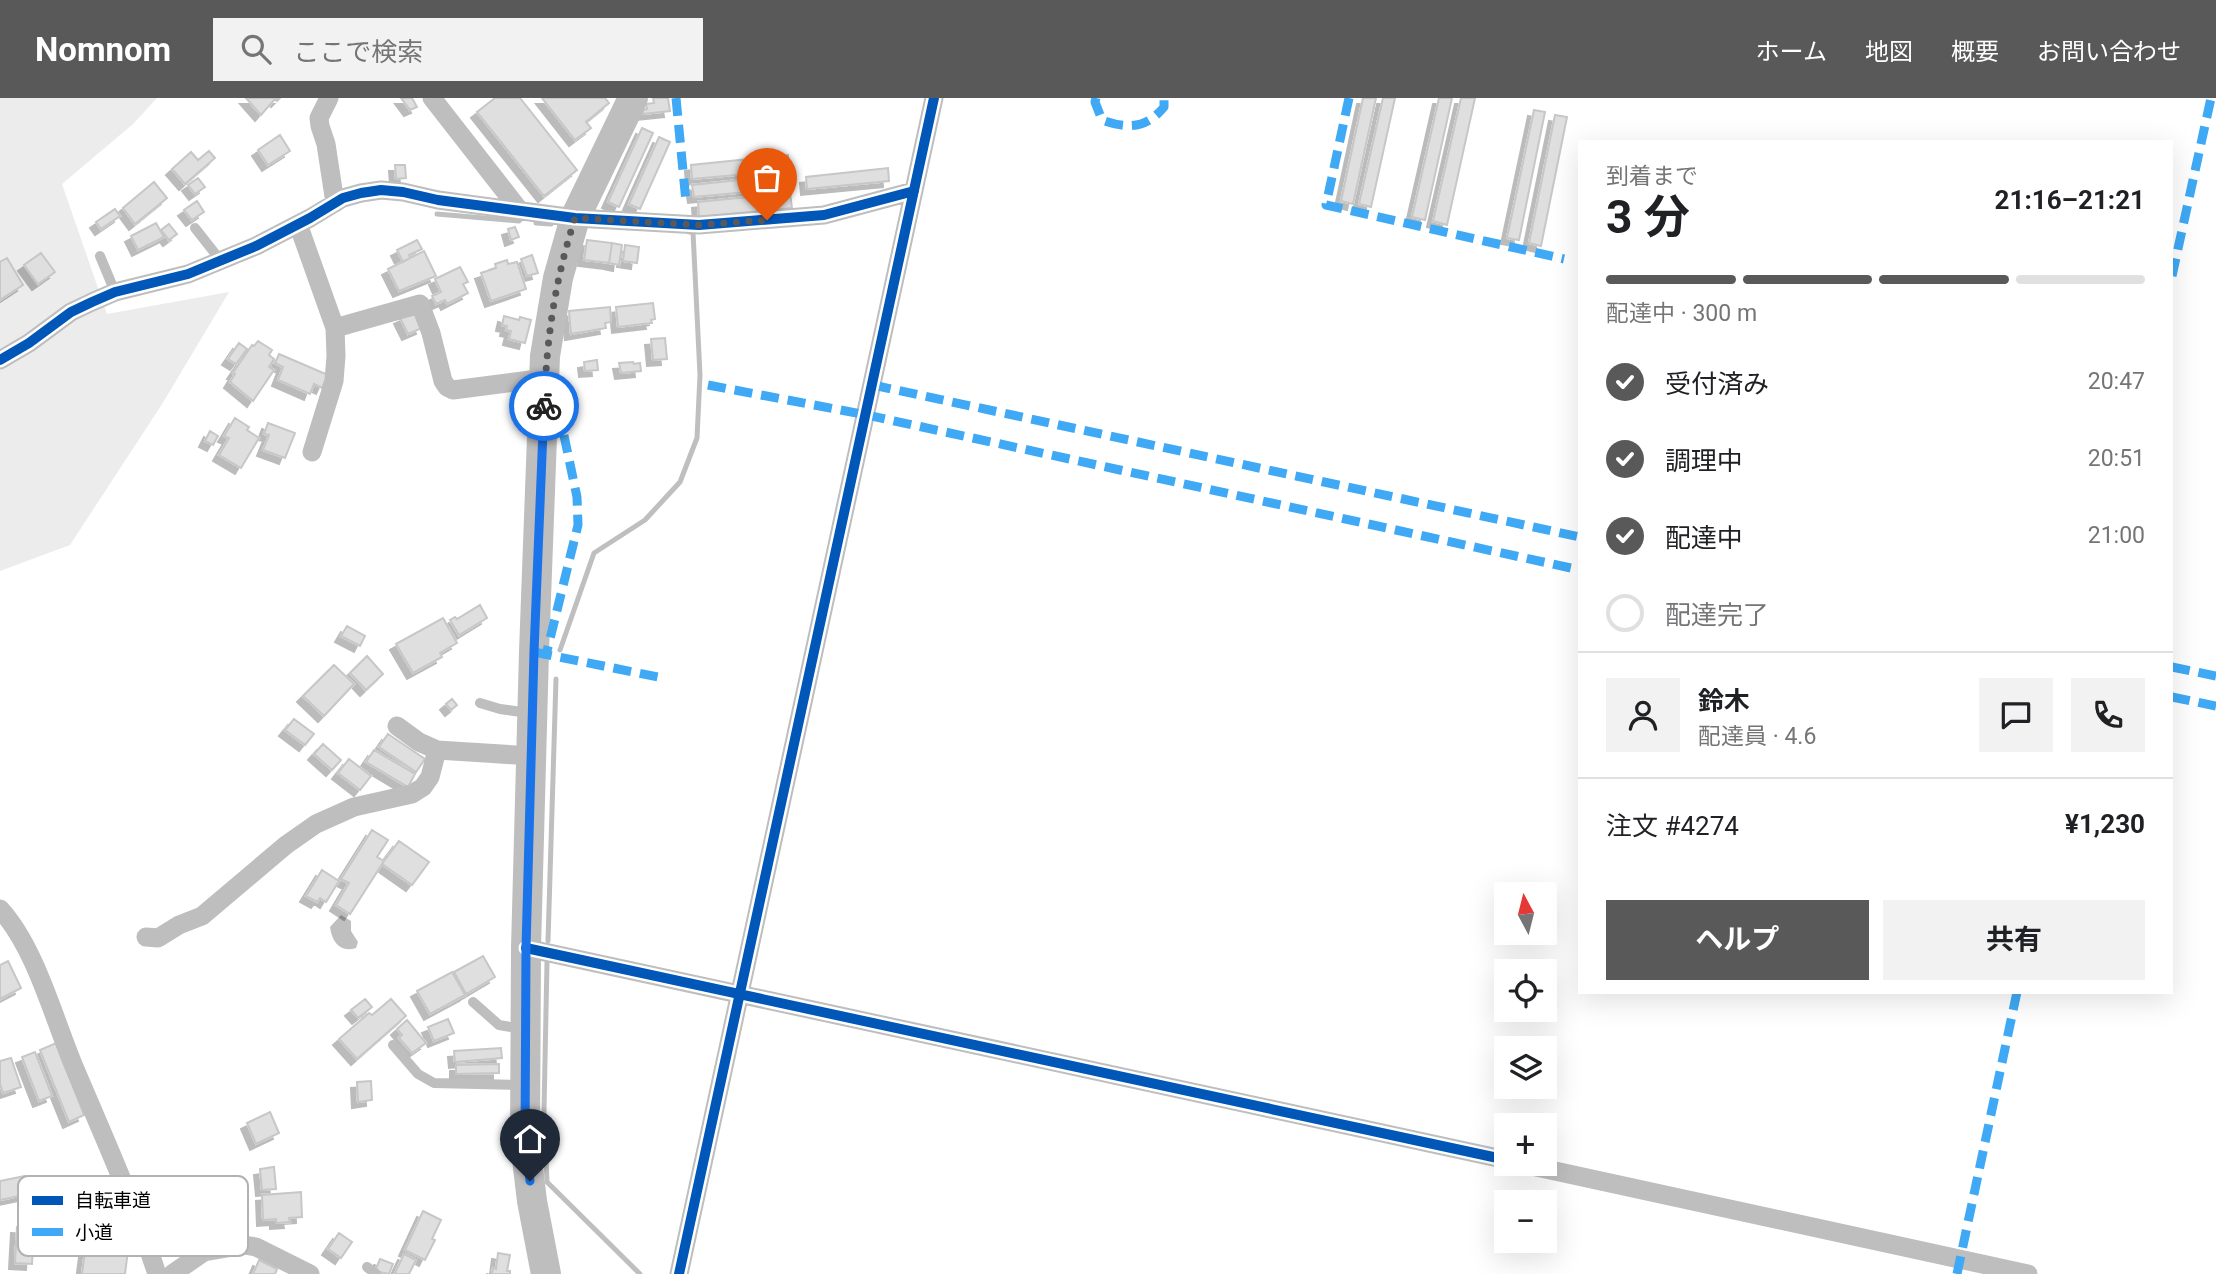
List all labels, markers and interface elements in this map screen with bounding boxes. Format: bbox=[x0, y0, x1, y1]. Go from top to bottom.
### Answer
search box bbox=[213, 18, 703, 81]
text: Nomnom bbox=[35, 30, 171, 69]
icon: search bbox=[237, 30, 275, 68]
text: ここで検索 bbox=[293, 37, 423, 67]
text: ホーム bbox=[1756, 38, 1827, 66]
text: 地図 bbox=[1865, 38, 1913, 66]
text: 概要 bbox=[1951, 38, 1999, 66]
text: お問い合わせ bbox=[2037, 38, 2181, 66]
pin bbox=[737, 148, 797, 220]
icon: bag bbox=[748, 159, 786, 197]
text: 到着まで bbox=[1606, 163, 1698, 190]
text: 21:16–21:21 bbox=[1995, 185, 2145, 215]
text: 3 分 bbox=[1606, 190, 1690, 244]
text: 配達中 · 300 m bbox=[1606, 300, 1757, 327]
icon: check bbox=[1606, 363, 1644, 401]
text: 20:47 bbox=[2088, 368, 2145, 395]
text: 受付済み bbox=[1665, 369, 1769, 399]
courier bbox=[509, 371, 579, 441]
icon: bike bbox=[525, 387, 563, 425]
icon: check bbox=[1606, 440, 1644, 478]
text: 20:51 bbox=[2088, 445, 2145, 472]
text: 調理中 bbox=[1665, 446, 1743, 476]
icon: check bbox=[1606, 517, 1644, 555]
text: 21:00 bbox=[2088, 522, 2145, 549]
text: 配達中 bbox=[1665, 523, 1743, 553]
text: 配達完了 bbox=[1665, 600, 1769, 630]
button: person bbox=[1606, 678, 1680, 752]
button: chat bbox=[1979, 678, 2053, 752]
button: phone bbox=[2071, 678, 2145, 752]
text: 鈴木 bbox=[1698, 686, 1750, 716]
text: 配達員 · 4.6 bbox=[1698, 723, 1816, 750]
text: ¥1,230 bbox=[2065, 809, 2145, 839]
text: 注文 #4274 bbox=[1606, 811, 1739, 841]
north arrow bbox=[1494, 882, 1558, 945]
map controls bbox=[1494, 882, 1557, 1253]
button: ヘルプ bbox=[1606, 900, 1869, 980]
button: 共有 bbox=[1883, 900, 2145, 980]
button: locate bbox=[1494, 959, 1557, 1022]
button: layers bbox=[1494, 1036, 1557, 1099]
pin bbox=[500, 1109, 560, 1181]
button: + bbox=[1494, 1113, 1557, 1176]
icon: home bbox=[511, 1120, 549, 1158]
legend bbox=[18, 1176, 248, 1256]
text: 自転車道 bbox=[75, 1189, 151, 1212]
button: − bbox=[1494, 1190, 1557, 1253]
text: 小道 bbox=[75, 1221, 113, 1244]

